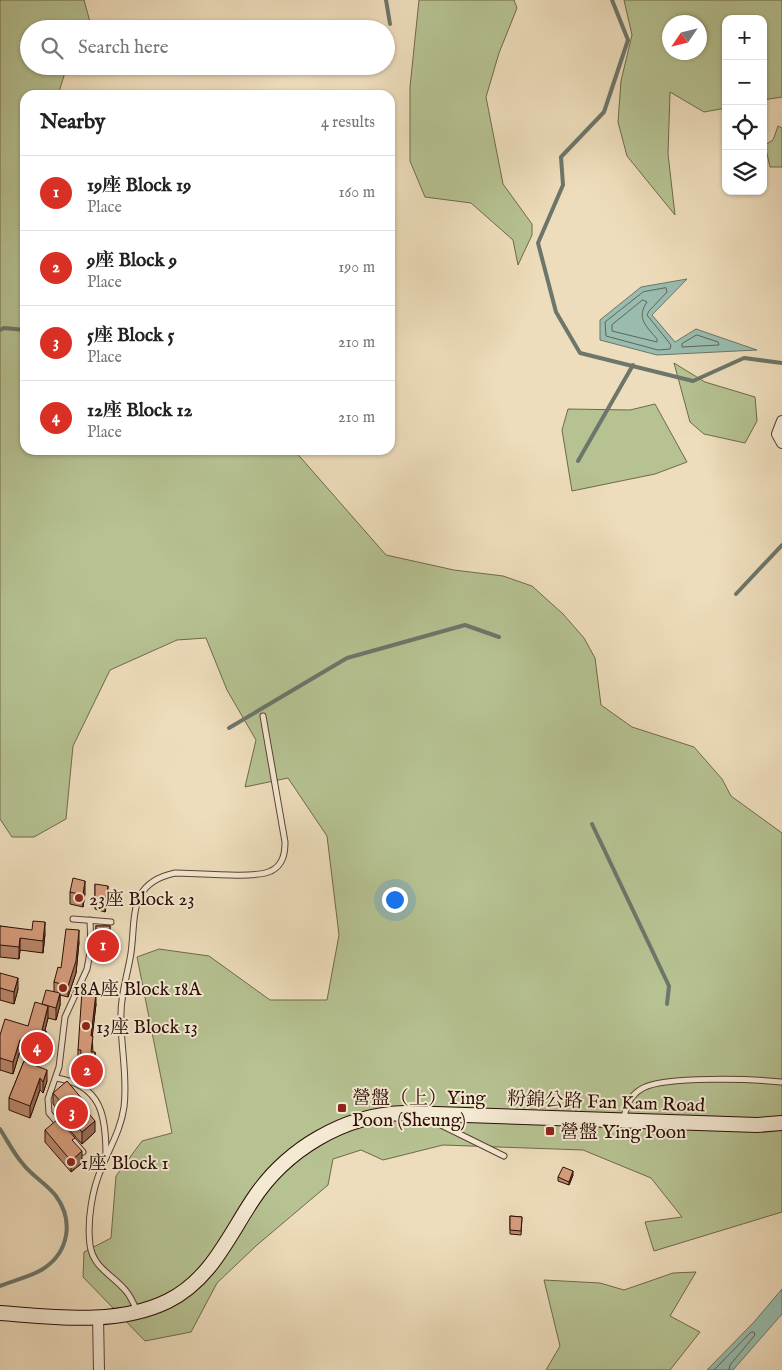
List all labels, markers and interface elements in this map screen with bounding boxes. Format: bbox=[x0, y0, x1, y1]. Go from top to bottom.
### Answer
north arrow bbox=[662, 15, 707, 60]
map controls bbox=[722, 15, 767, 195]
button: + bbox=[722, 15, 767, 60]
search box bbox=[20, 20, 395, 75]
icon: search bbox=[38, 34, 66, 62]
text: Search here bbox=[78, 36, 169, 60]
button: − bbox=[722, 60, 767, 105]
button: locate bbox=[722, 105, 767, 150]
text: Nearby bbox=[40, 109, 105, 136]
text: 4 results bbox=[321, 113, 375, 133]
button: layers bbox=[722, 150, 767, 195]
text: 19座 Block 19 bbox=[87, 174, 191, 198]
text: 1 bbox=[53, 183, 59, 203]
text: 160 m bbox=[339, 183, 375, 203]
text: Place bbox=[87, 198, 122, 218]
text: 9座 Block 9 bbox=[87, 249, 177, 273]
text: 2 bbox=[52, 258, 60, 278]
text: 190 m bbox=[338, 258, 375, 278]
text: Place bbox=[87, 273, 122, 293]
text: 5座 Block 5 bbox=[87, 324, 174, 348]
text: 3 bbox=[53, 333, 59, 353]
text: 210 m bbox=[338, 333, 375, 353]
text: Place bbox=[87, 348, 122, 368]
text: 12座 Block 12 bbox=[87, 399, 193, 423]
text: 4 bbox=[52, 408, 60, 428]
text: 210 m bbox=[338, 408, 375, 428]
text: Place bbox=[87, 423, 122, 443]
your location bbox=[382, 887, 408, 913]
place label: 23座 Block 23 bbox=[89, 888, 195, 912]
marker: 23座 Block 23 bbox=[73, 892, 85, 904]
pin: 1 bbox=[87, 927, 119, 965]
place label: 18A座 Block 18A bbox=[73, 978, 202, 1002]
marker: 18A座 Block 18A bbox=[57, 982, 69, 994]
place label: 13座 Block 13 bbox=[96, 1016, 198, 1040]
marker: 13座 Block 13 bbox=[80, 1020, 92, 1032]
pin: 4 bbox=[21, 1029, 53, 1067]
pin: 2 bbox=[71, 1052, 103, 1090]
place label: 營盤（上）Ying Poon (Sheung) bbox=[352, 1087, 486, 1133]
street label: 粉錦公路 Fan Kam Road bbox=[507, 1088, 706, 1118]
pin: 3 bbox=[56, 1094, 88, 1132]
marker: 營盤（上）Ying Poon (Sheung) bbox=[336, 1102, 348, 1114]
place label: 營盤 Ying Poon bbox=[560, 1121, 686, 1145]
marker: 營盤 Ying Poon bbox=[544, 1125, 556, 1137]
place label: 1座 Block 1 bbox=[81, 1152, 169, 1176]
marker: 1座 Block 1 bbox=[65, 1156, 77, 1168]

